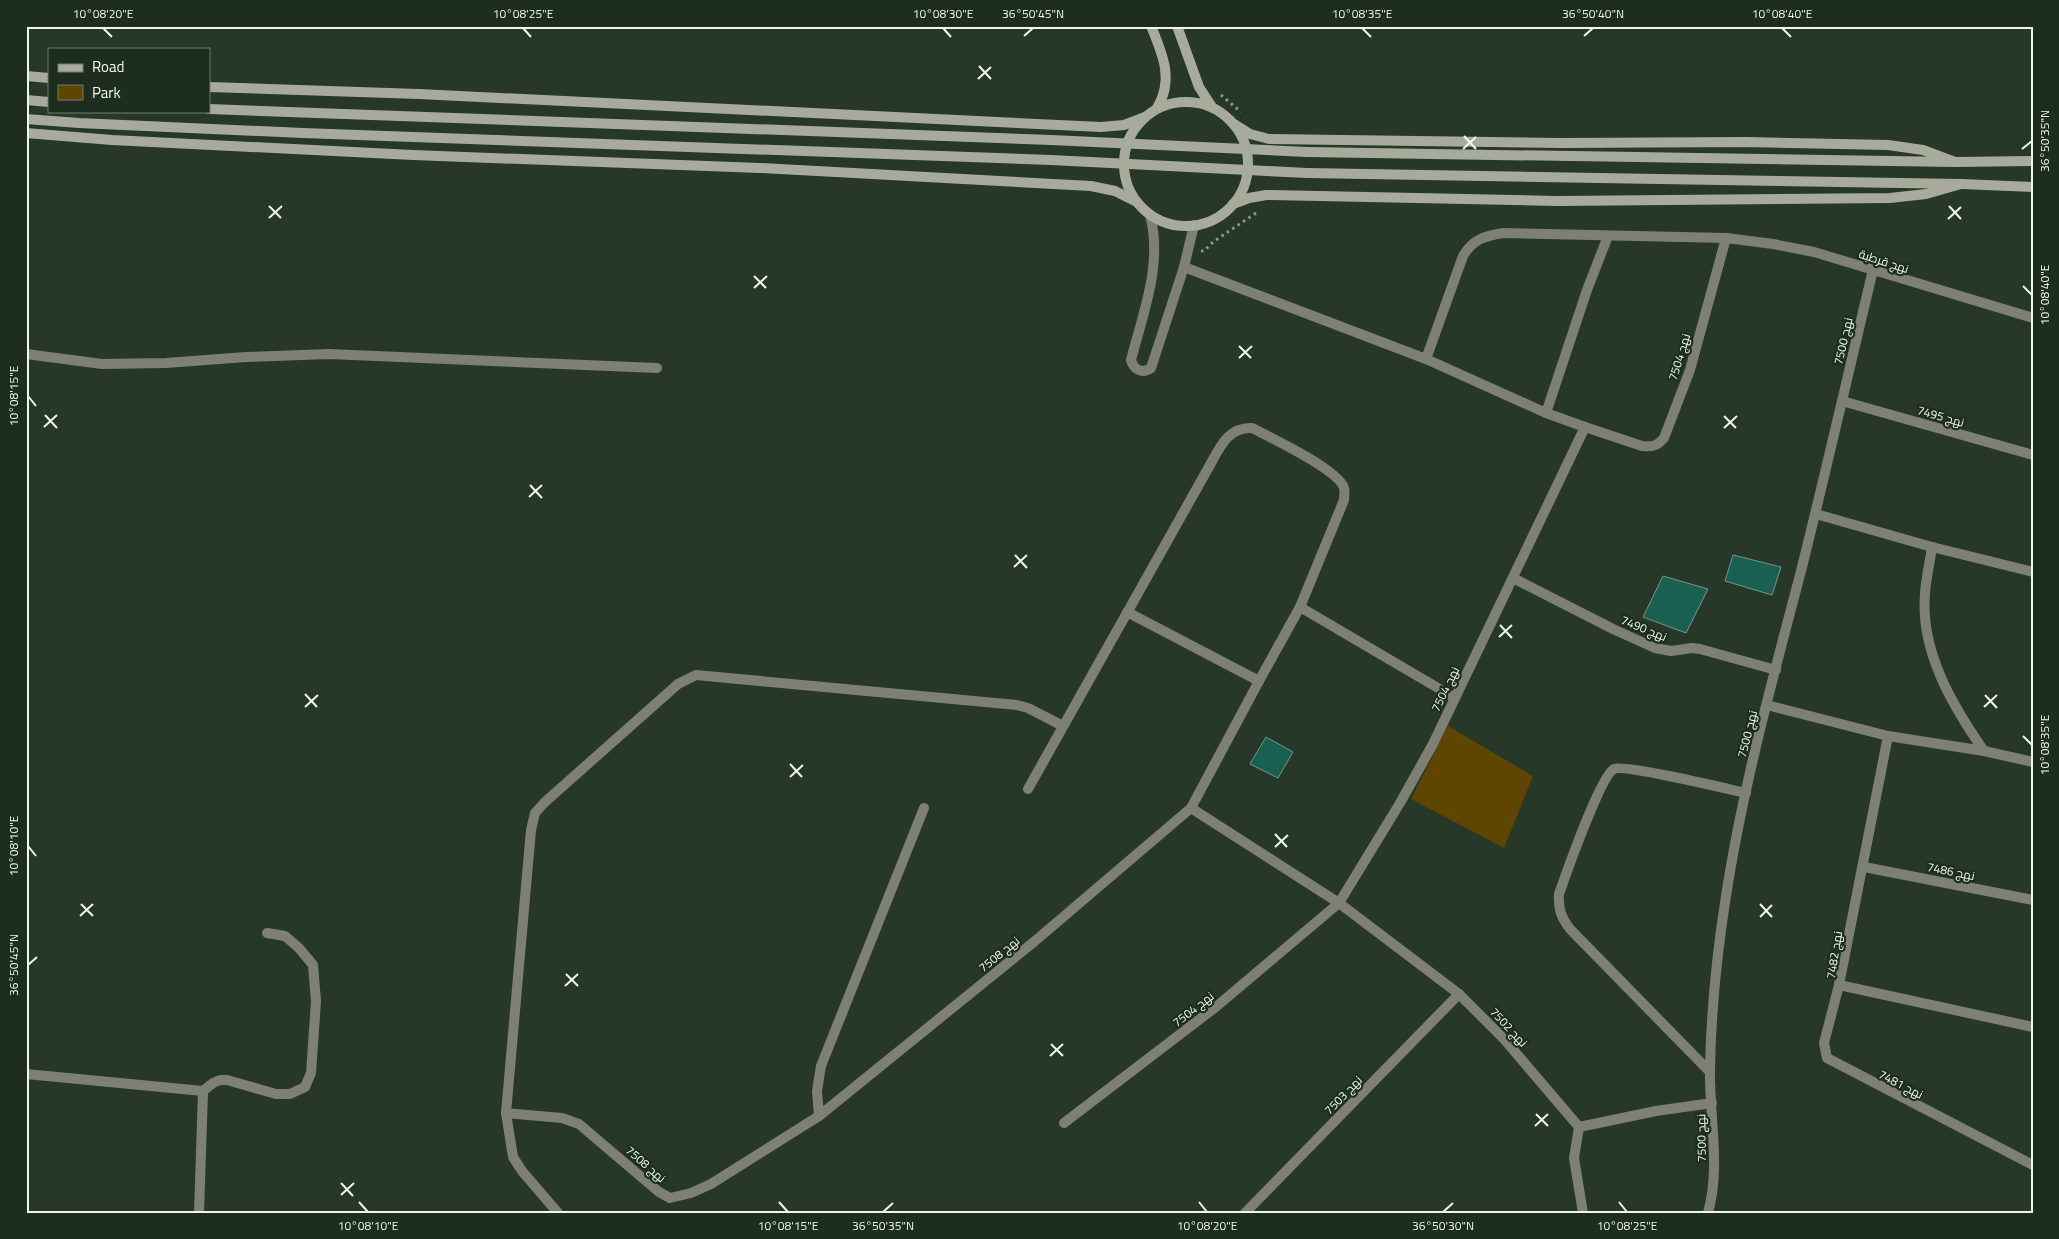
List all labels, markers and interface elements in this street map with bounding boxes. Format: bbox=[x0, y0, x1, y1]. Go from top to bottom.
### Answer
text: 10°08'20"E bbox=[73, 4, 134, 23]
text: 10°08'25"E bbox=[493, 4, 554, 23]
text: 10°08'30"E bbox=[913, 4, 974, 23]
text: 36°50'45"N bbox=[1002, 4, 1064, 23]
text: 10°08'35"E bbox=[1332, 4, 1393, 23]
text: 36°50'40"N bbox=[1562, 4, 1624, 23]
text: 10°08'40"E bbox=[1752, 4, 1813, 23]
legend bbox=[48, 48, 210, 112]
text: Road bbox=[92, 55, 124, 78]
text: Park bbox=[92, 81, 121, 104]
text: 36°50'35"N bbox=[2035, 110, 2054, 172]
street label: نهج قرطبة bbox=[1857, 244, 1911, 278]
text: 10°08'40"E bbox=[2035, 264, 2054, 325]
street label: نهج 7500 bbox=[1828, 315, 1858, 367]
street label: نهج 7504 bbox=[1663, 331, 1695, 383]
text: 10°08'15"E bbox=[4, 365, 23, 426]
street label: نهج 7495 bbox=[1915, 400, 1967, 432]
street label: نهج 7490 bbox=[1618, 610, 1670, 646]
street label: نهج 7504 bbox=[1426, 663, 1464, 715]
street label: نهج 7500 bbox=[1732, 708, 1762, 760]
text: 10°08'35"E bbox=[2035, 714, 2054, 775]
text: 10°08'10"E bbox=[4, 815, 23, 876]
street label: نهج 7486 bbox=[1926, 857, 1976, 885]
street label: نهج 7482 bbox=[1821, 930, 1847, 980]
street label: نهج 7508 bbox=[974, 931, 1024, 977]
text: 36°50'45"N bbox=[4, 934, 23, 996]
street label: نهج 7504 bbox=[1168, 987, 1218, 1031]
street label: نهج 7502 bbox=[1486, 1003, 1532, 1051]
street label: نهج 7481 bbox=[1875, 1065, 1927, 1103]
street label: نهج 7503 bbox=[1319, 1071, 1367, 1119]
street label: نهج 7500 bbox=[1691, 1114, 1711, 1162]
street label: نهج 7508 bbox=[622, 1141, 670, 1187]
text: 10°08'10"E bbox=[338, 1216, 399, 1235]
text: 10°08'15"E bbox=[758, 1216, 819, 1235]
text: 36°50'35"N bbox=[852, 1216, 914, 1235]
text: 10°08'20"E bbox=[1177, 1216, 1238, 1235]
text: 36°50'30"N bbox=[1412, 1216, 1474, 1235]
text: 10°08'25"E bbox=[1597, 1216, 1658, 1235]

